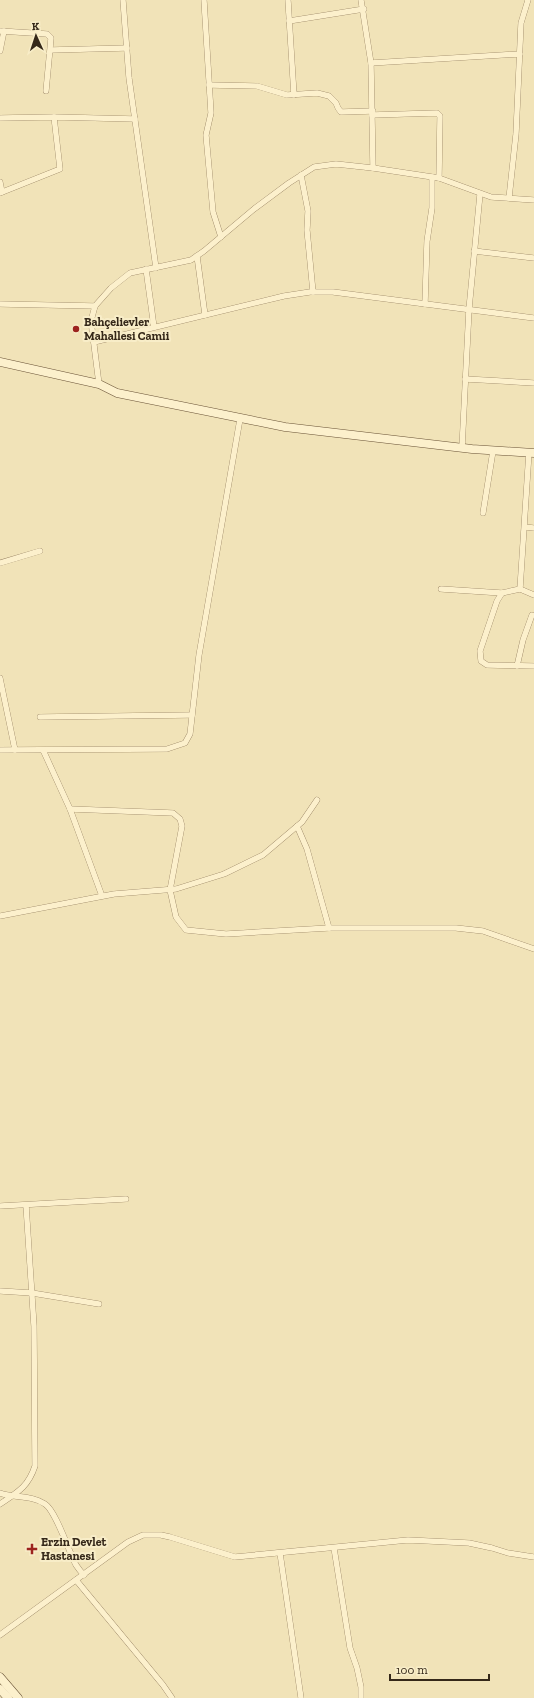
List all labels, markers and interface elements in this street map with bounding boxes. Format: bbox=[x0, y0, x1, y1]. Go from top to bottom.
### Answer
north arrow bbox=[16, 16, 56, 56]
text: K bbox=[31, 20, 40, 33]
place label: Bahçelievler Mahallesi Camii bbox=[84, 315, 170, 343]
marker: Bahçelievler Mahallesi Camii bbox=[71, 324, 81, 334]
place label: Erzin Devlet Hastanesi bbox=[41, 1535, 106, 1563]
marker: Erzin Devlet Hastanesi bbox=[26, 1543, 38, 1555]
scale bar bbox=[390, 1656, 489, 1682]
text: 100 m bbox=[396, 1663, 428, 1677]

